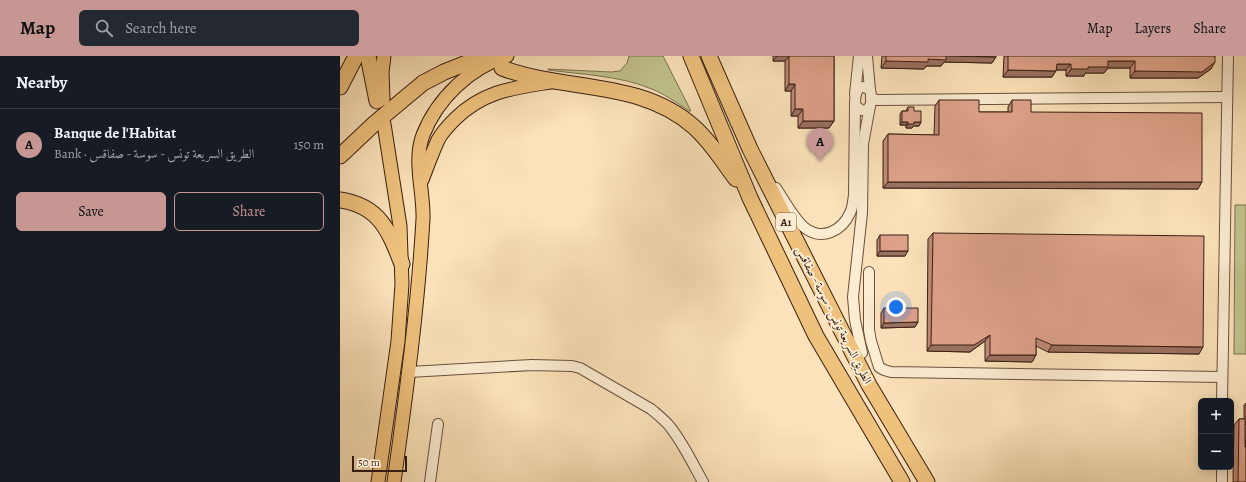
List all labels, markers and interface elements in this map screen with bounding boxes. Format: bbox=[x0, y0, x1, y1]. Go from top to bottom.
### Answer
search box bbox=[79, 10, 359, 46]
text: Map bbox=[20, 15, 55, 41]
icon: search bbox=[93, 17, 115, 39]
text: Search here bbox=[125, 18, 197, 38]
text: Map bbox=[1087, 19, 1113, 38]
text: Layers bbox=[1135, 19, 1171, 38]
text: Share bbox=[1193, 19, 1226, 38]
text: Nearby bbox=[16, 71, 67, 94]
text: Banque de l'Habitat bbox=[54, 123, 176, 143]
pin: A bbox=[807, 128, 833, 161]
text: A bbox=[25, 136, 33, 153]
text: 150 m bbox=[294, 136, 324, 153]
text: Bank · الطريق السريعة تونس - سوسة - صفاقس bbox=[54, 145, 254, 162]
button: Save bbox=[16, 192, 166, 231]
button: Share bbox=[174, 192, 324, 231]
road number: A1 bbox=[776, 213, 796, 231]
street label: الطريق السريعة تونس - سوسة - صفاقس bbox=[791, 243, 876, 387]
your location bbox=[886, 297, 906, 317]
map controls bbox=[1198, 398, 1234, 470]
button: + bbox=[1198, 398, 1234, 434]
button: − bbox=[1198, 434, 1234, 470]
scale bar bbox=[352, 454, 407, 473]
text: 50 m bbox=[358, 455, 380, 470]

